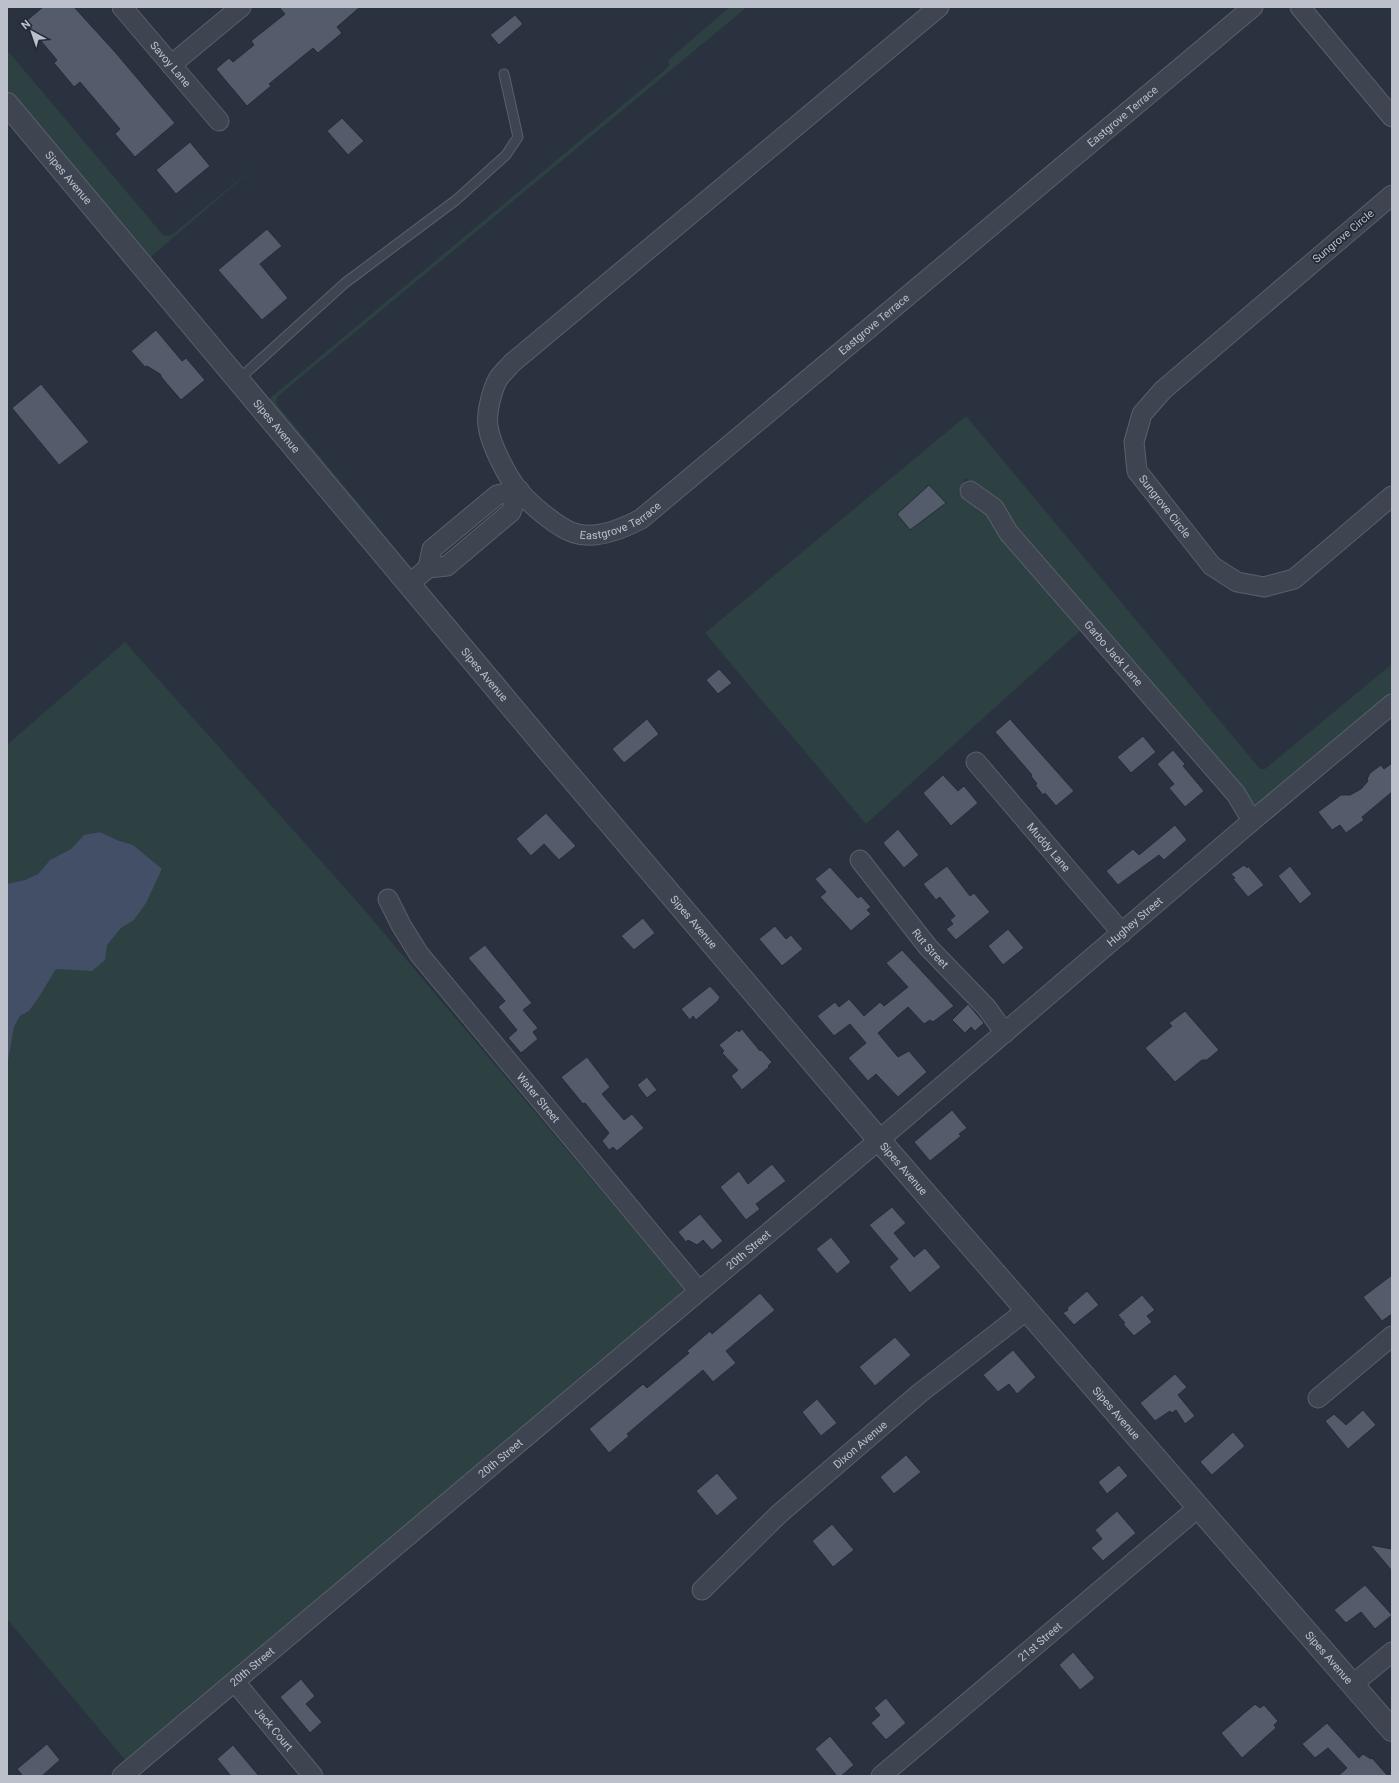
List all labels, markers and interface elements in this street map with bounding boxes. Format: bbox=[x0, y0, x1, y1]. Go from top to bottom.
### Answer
north arrow bbox=[12, 12, 52, 52]
text: N bbox=[19, 17, 33, 32]
street label: Savoy Lane bbox=[147, 39, 193, 90]
street label: Eastgrove Terrace bbox=[1085, 83, 1161, 150]
street label: Sipes Avenue bbox=[42, 149, 94, 207]
street label: Sungrove Circle bbox=[1310, 207, 1377, 266]
street label: Eastgrove Terrace bbox=[836, 291, 912, 358]
street label: Sipes Avenue bbox=[250, 397, 302, 456]
street label: Sungrove Circle bbox=[1136, 473, 1193, 541]
street label: Eastgrove Terrace bbox=[579, 499, 664, 542]
street label: Garbo Jack Lane bbox=[1081, 618, 1145, 689]
street label: Sipes Avenue bbox=[458, 645, 510, 704]
street label: Muddy Lane bbox=[1024, 820, 1073, 875]
street label: Sipes Avenue bbox=[667, 893, 720, 952]
street label: Hughey Street bbox=[1104, 894, 1166, 949]
street label: Rut Street bbox=[909, 926, 951, 971]
street label: Water Street bbox=[514, 1071, 563, 1126]
street label: Sipes Avenue bbox=[877, 1140, 930, 1198]
street label: 20th Street bbox=[724, 1228, 774, 1272]
street label: Sipes Avenue bbox=[1090, 1384, 1143, 1443]
street label: Dixon Avenue bbox=[831, 1418, 890, 1471]
street label: 20th Street bbox=[476, 1436, 526, 1481]
street label: 21st Street bbox=[1016, 1620, 1065, 1664]
street label: Sipes Avenue bbox=[1302, 1629, 1355, 1687]
street label: 20th Street bbox=[228, 1644, 278, 1689]
street label: Jack Court bbox=[252, 1705, 296, 1754]

